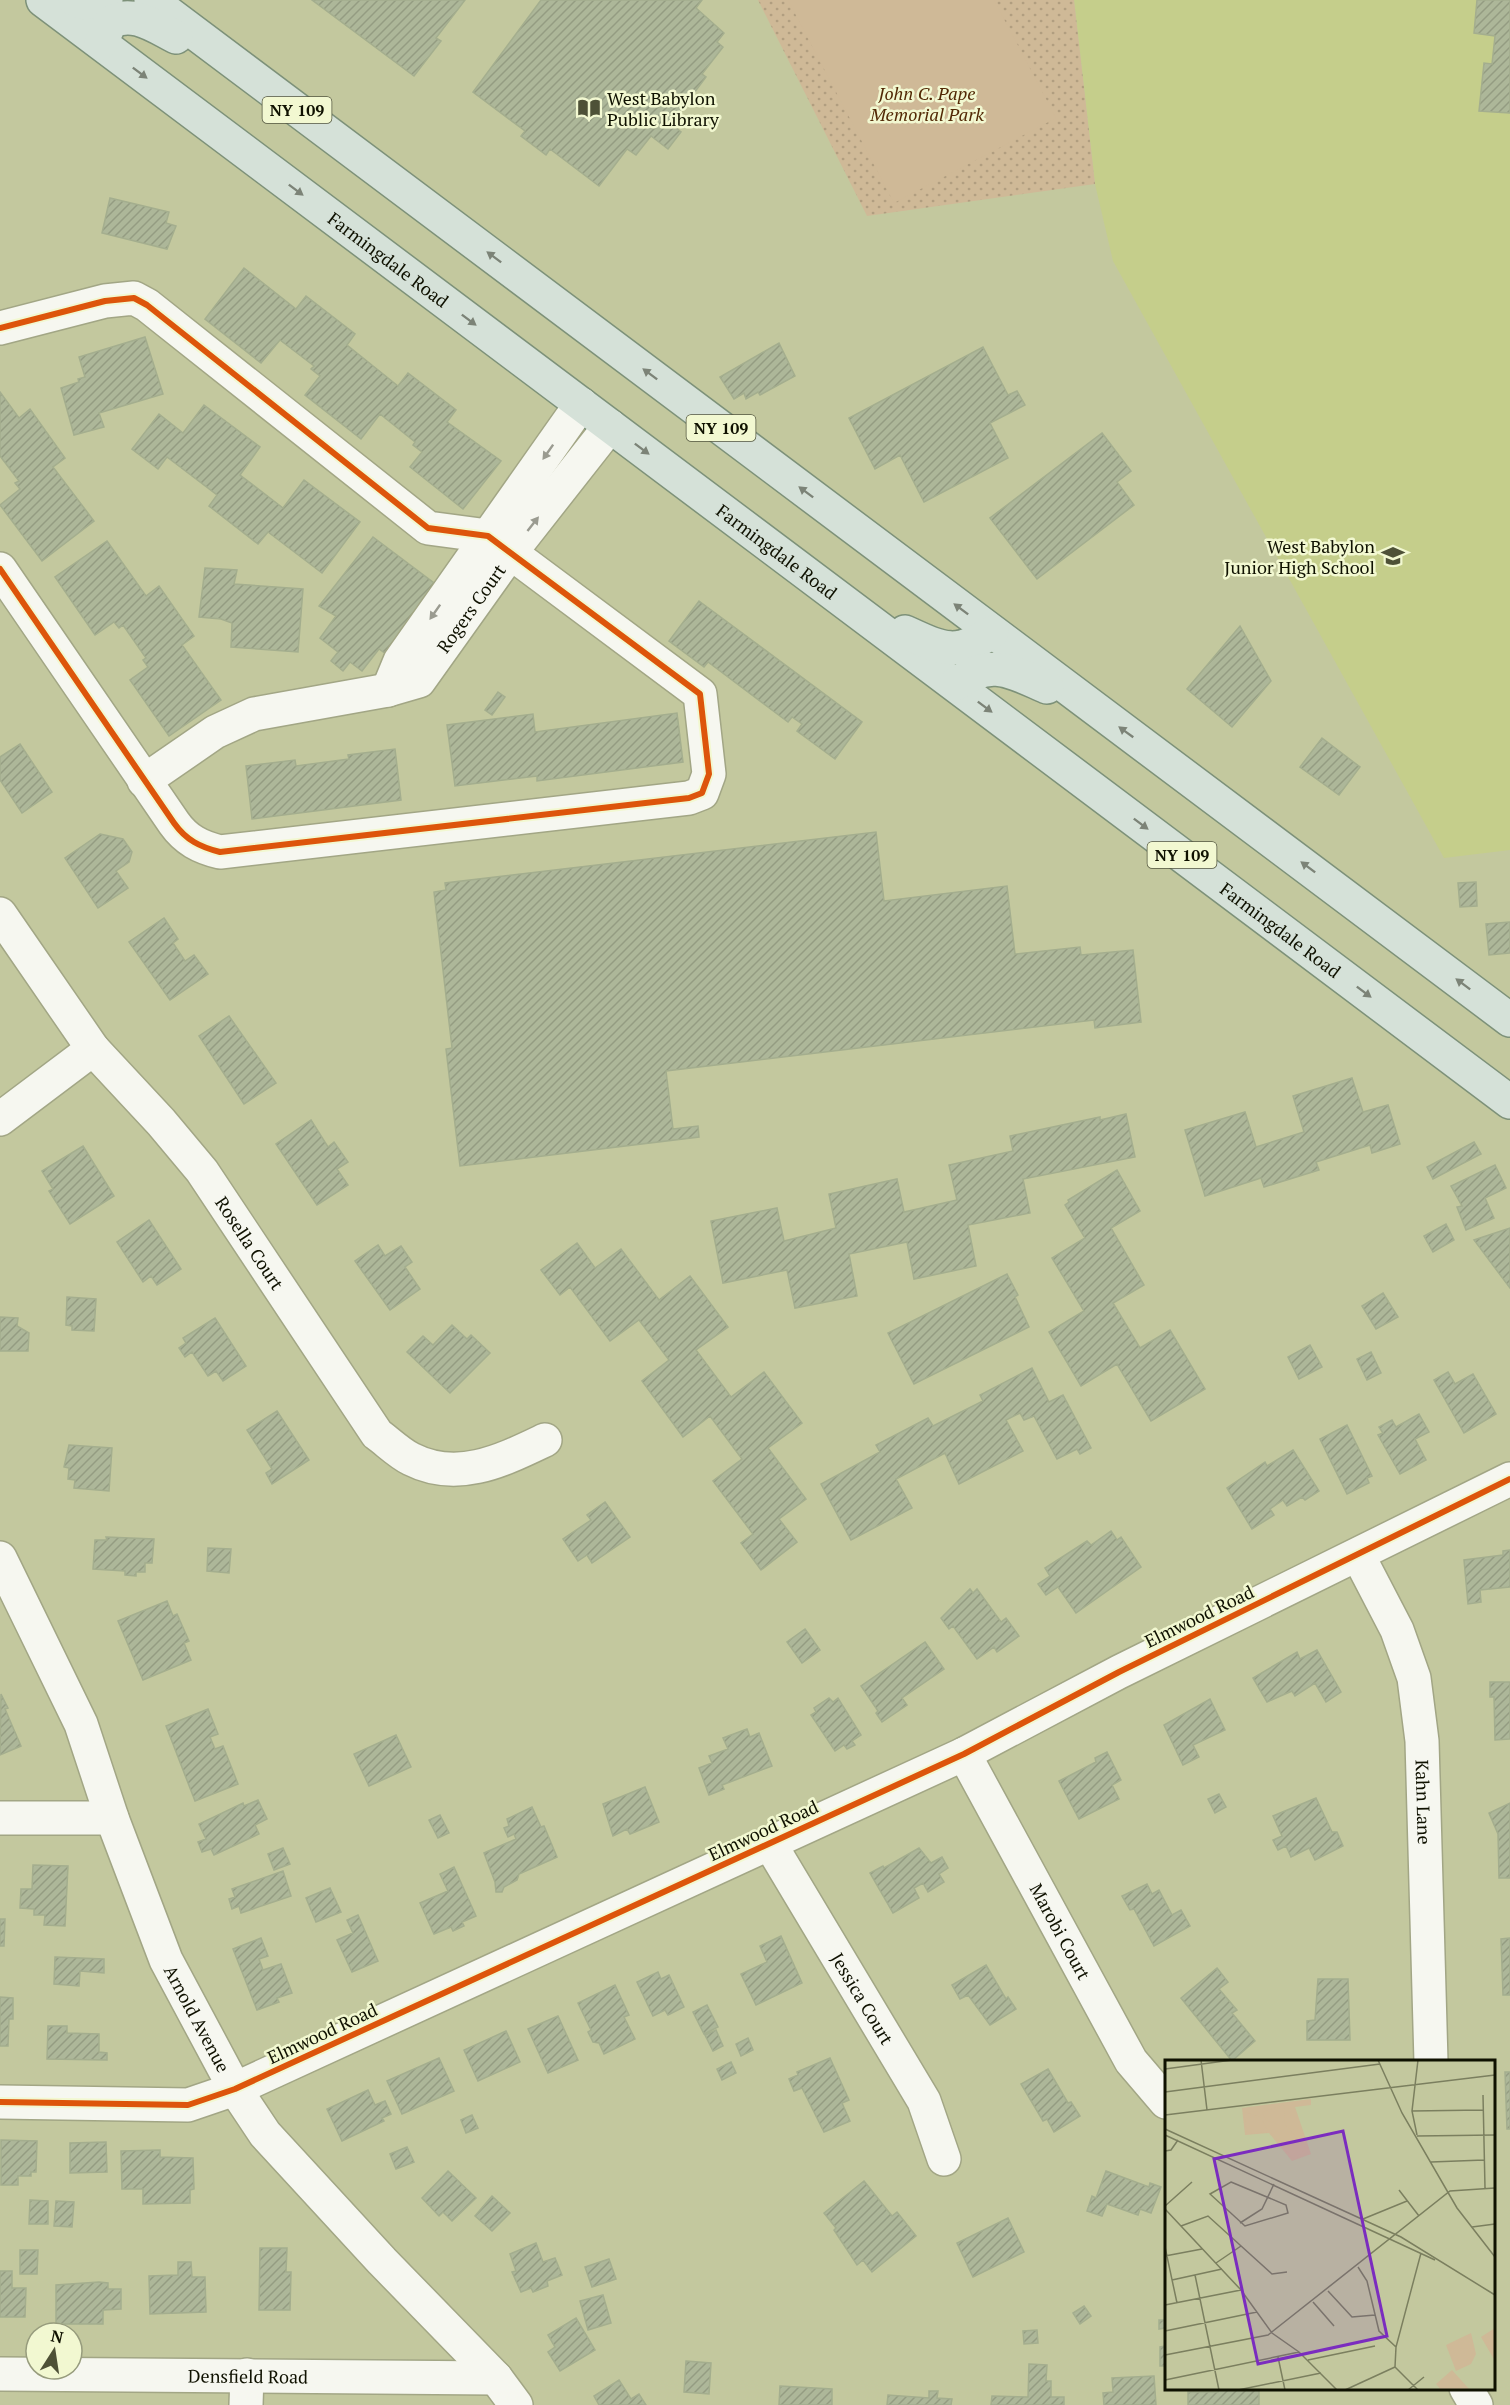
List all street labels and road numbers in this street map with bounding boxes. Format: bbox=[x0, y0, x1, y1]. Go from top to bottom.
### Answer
road number: NY 109 bbox=[262, 97, 332, 123]
street label: Farmingdale Road bbox=[323, 206, 454, 313]
road number: NY 109 bbox=[686, 415, 756, 441]
street label: Farmingdale Road bbox=[712, 498, 842, 605]
street label: Rogers Court bbox=[431, 559, 511, 657]
road number: NY 109 bbox=[1148, 842, 1216, 868]
street label: Farmingdale Road bbox=[1215, 877, 1346, 983]
street label: Rosella Court bbox=[210, 1192, 290, 1295]
street label: Elmwood Road bbox=[1140, 1579, 1258, 1653]
street label: Kahn Lane bbox=[1411, 1759, 1437, 1845]
street label: Elmwood Road bbox=[704, 1794, 822, 1866]
street label: Marobi Court bbox=[1025, 1879, 1097, 1984]
street label: Jessica Court bbox=[826, 1948, 899, 2049]
street label: Arnold Avenue bbox=[159, 1961, 236, 2076]
street label: Elmwood Road bbox=[263, 1997, 381, 2069]
street label: Densfield Road bbox=[188, 2364, 308, 2388]

